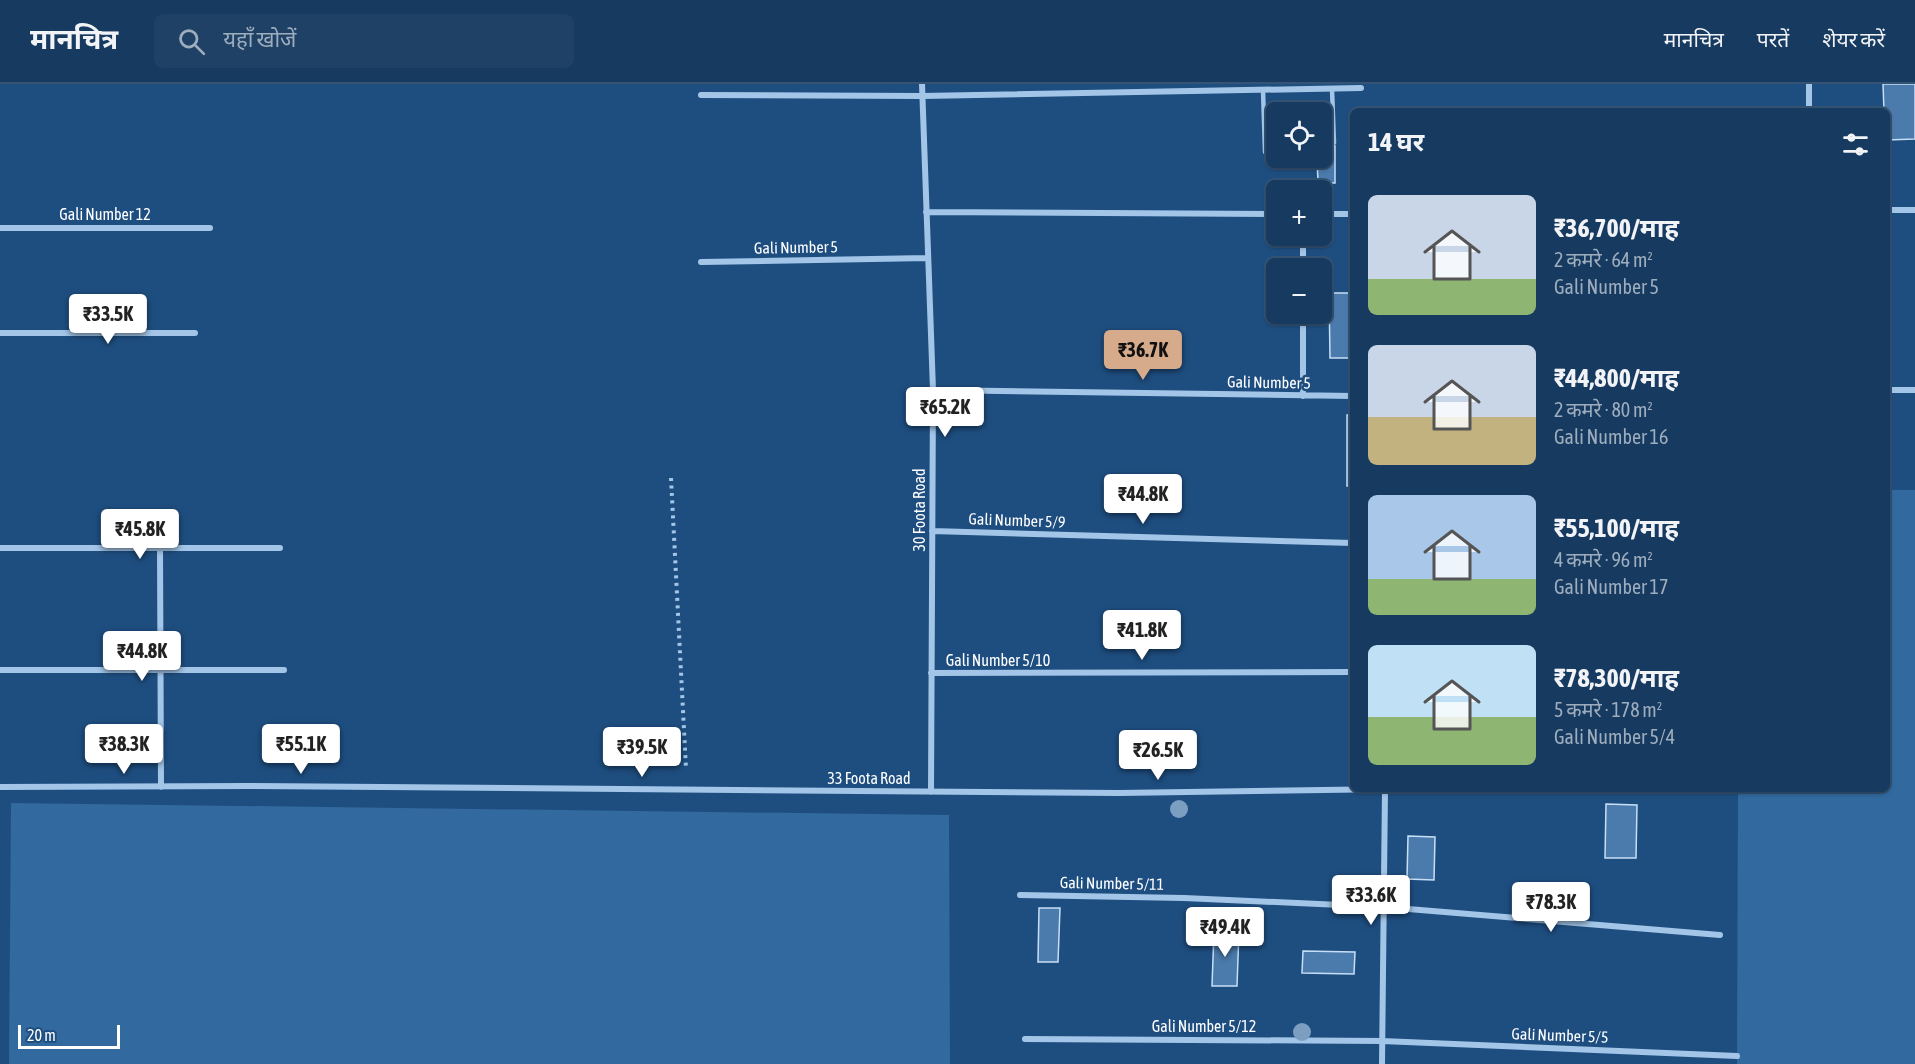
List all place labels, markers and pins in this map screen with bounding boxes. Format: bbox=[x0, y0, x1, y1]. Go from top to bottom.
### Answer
pin: ₹33.5K bbox=[59, 294, 157, 345]
pin: ₹36.7K bbox=[1094, 330, 1192, 381]
pin: ₹65.2K bbox=[896, 387, 994, 438]
pin: ₹44.8K bbox=[1094, 474, 1192, 525]
pin: ₹45.8K bbox=[91, 509, 189, 560]
pin: ₹41.8K bbox=[1093, 610, 1191, 661]
pin: ₹44.8K bbox=[93, 631, 191, 682]
pin: ₹38.3K bbox=[75, 724, 173, 775]
pin: ₹55.1K bbox=[252, 724, 350, 775]
pin: ₹39.5K bbox=[593, 727, 691, 778]
pin: ₹26.5K bbox=[1109, 730, 1207, 781]
pin: ₹33.6K bbox=[1322, 875, 1420, 926]
pin: ₹78.3K bbox=[1502, 882, 1600, 933]
pin: ₹49.4K bbox=[1176, 907, 1274, 958]

